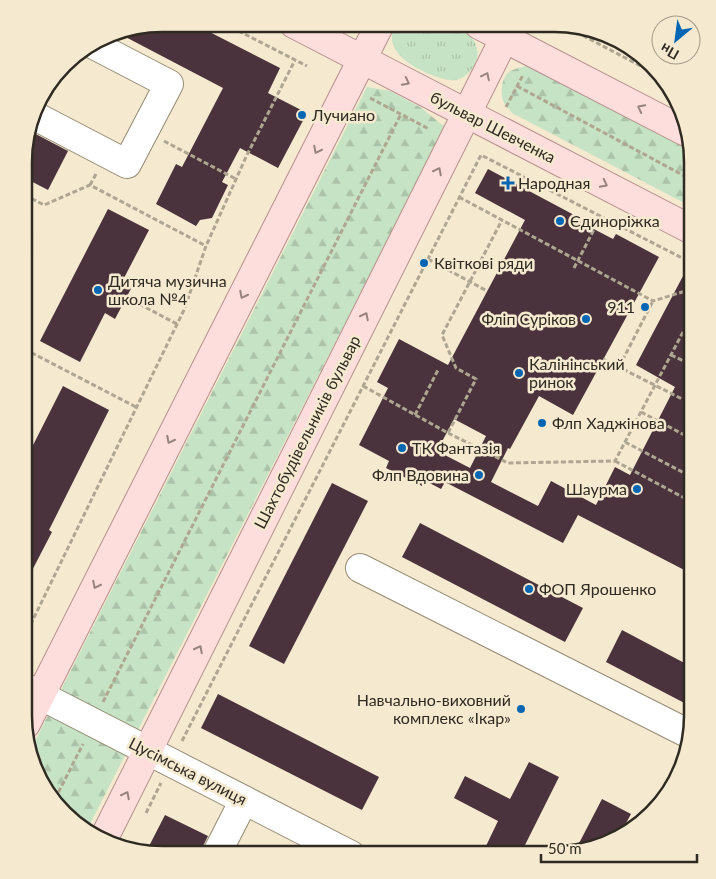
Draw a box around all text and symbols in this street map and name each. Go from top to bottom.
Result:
north arrow [651,15,701,65]
text: Пн [657,40,682,64]
one-way arrow [480,72,490,81]
one-way arrow [401,76,410,86]
street label: бульвар Шевченка [428,87,559,166]
one-way arrow [637,104,646,114]
place label: Лучиано [311,105,375,124]
marker: Лучиано [296,109,308,121]
one-way arrow [312,145,323,154]
one-way arrow [432,167,442,176]
place label: Народная [518,173,590,192]
marker: Народная [502,177,514,189]
one-way arrow [599,178,608,188]
place label: Єдиноріжка [570,211,660,230]
marker: Єдиноріжка [554,215,566,227]
place label: Квіткові ряди [434,253,533,272]
marker: Квіткові ряди [418,257,430,269]
place label: Дитяча музична школа №4 [108,271,227,308]
marker: Дитяча музична школа №4 [92,284,104,296]
one-way arrow [239,290,249,299]
place label: 911 [607,297,635,316]
marker: 911 [639,301,651,313]
place label: Фліп Суріков [482,309,576,328]
one-way arrow [359,312,369,321]
marker: Фліп Суріков [580,313,592,325]
street label: Шахтобудівельників бульвар [249,332,364,532]
place label: Калінінський ринок [529,354,625,391]
marker: Калінінський ринок [513,367,525,379]
place label: Флп Хаджінова [552,413,665,432]
marker: Флп Хаджінова [536,417,548,429]
one-way arrow [165,435,176,444]
place label: ТК Фантазія [412,438,500,457]
marker: ТК Фантазія [396,442,408,454]
place label: Флп Вдовина [372,465,469,484]
marker: Флп Вдовина [473,469,485,481]
place label: Шаурма [566,479,627,498]
marker: Шаурма [631,483,643,495]
place label: ФОП Ярошенко [539,579,656,598]
one-way arrow [92,580,102,589]
marker: ФОП Ярошенко [523,583,535,595]
one-way arrow [193,646,203,655]
place label: Навчально-виховний комплекс «Ікар» [357,690,511,727]
marker: Навчально-виховний комплекс «Ікар» [515,703,527,715]
street label: Цусімська вулиця [126,733,250,808]
one-way arrow [120,791,130,800]
scale bar [541,832,697,864]
text: 50 m [548,839,582,857]

